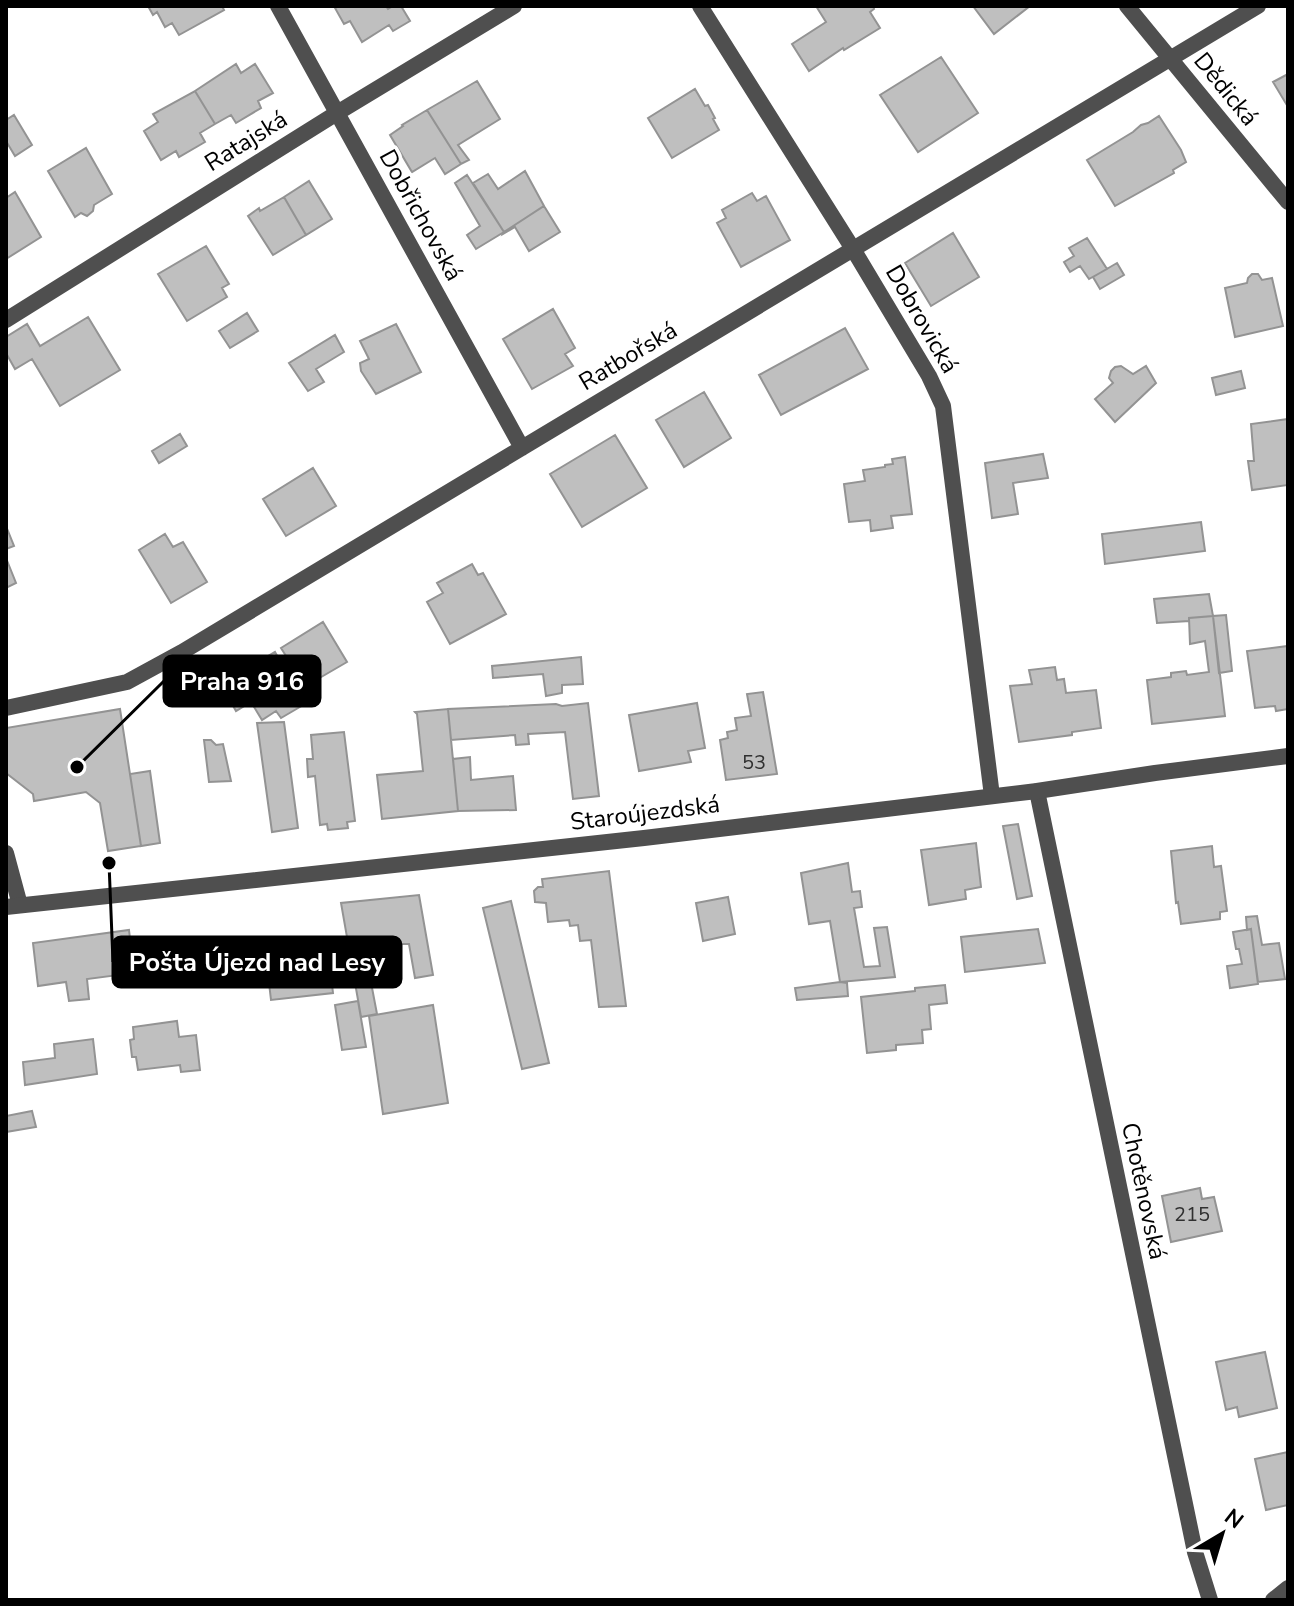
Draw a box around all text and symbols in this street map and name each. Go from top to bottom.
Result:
street label: Dědická [1187,46,1265,132]
street label: Ratajská [199,103,293,179]
street label: Dobřichovská [372,144,470,286]
street label: Dobrovická [878,259,966,379]
street label: Ratbořská [573,314,683,398]
callout: Praha 916 [164,656,320,706]
text: Praha 916 [180,664,304,699]
house number: 53 [742,749,766,776]
street label: Staroújezdská [568,788,722,838]
callout: Pošta Újezd nad Lesy [113,937,401,987]
text: Pošta Újezd nad Lesy [129,945,385,980]
street label: Chotěnovská [1114,1120,1174,1262]
house number: 215 [1174,1201,1210,1228]
north arrow [1182,1494,1262,1574]
text: N [1218,1502,1249,1536]

